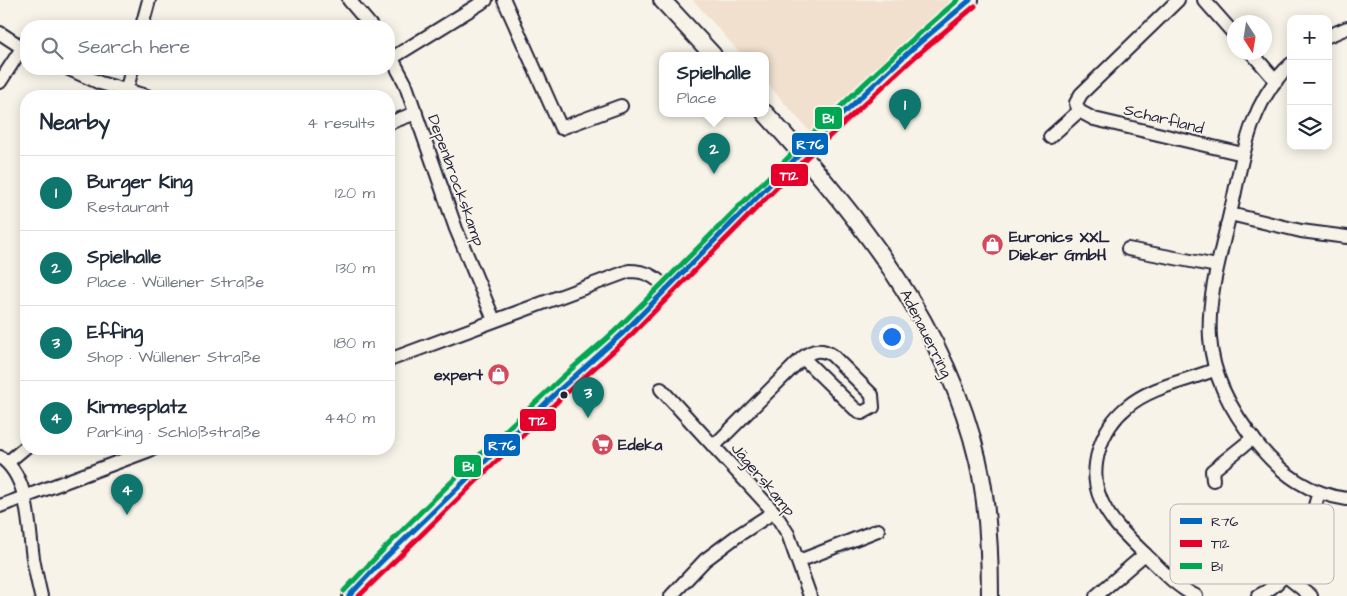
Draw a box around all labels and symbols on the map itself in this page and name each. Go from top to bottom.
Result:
north arrow [1227,15,1272,60]
pin: 1 [889,89,921,130]
street label: Scharfland [1121,98,1206,140]
line badge: B1 [814,106,843,130]
text: B1 [822,109,834,129]
street label: Depenbrockskamp [422,111,490,249]
line badge: R76 [791,132,829,156]
pin: 2 [698,133,730,174]
text: R76 [796,135,824,155]
line badge: T12 [770,163,809,187]
text: T12 [779,166,799,186]
place label: Euronics XXL Dieker GmbH [1009,226,1111,266]
shop icon: Euronics XXL Dieker GmbH [981,233,1005,257]
street label: Adenauerring [894,286,958,382]
your location [879,324,905,350]
shop icon: expert [487,362,511,386]
place label: expert [434,364,484,386]
pin: 3 [572,377,604,418]
unlabelled marker [559,390,569,400]
line badge: T12 [519,408,557,432]
text: T12 [528,411,548,431]
supermarket icon: Edeka [590,432,614,456]
line badge: R76 [483,433,521,457]
place label: Edeka [618,434,663,456]
text: R76 [488,436,516,456]
street label: Jägerskamp [725,438,801,522]
line badge: B1 [453,454,482,478]
text: B1 [462,457,474,477]
pin: 4 [111,474,143,515]
legend [1170,504,1334,584]
text: R76 [1211,512,1239,532]
text: T12 [1211,534,1230,554]
text: B1 [1211,557,1223,577]

